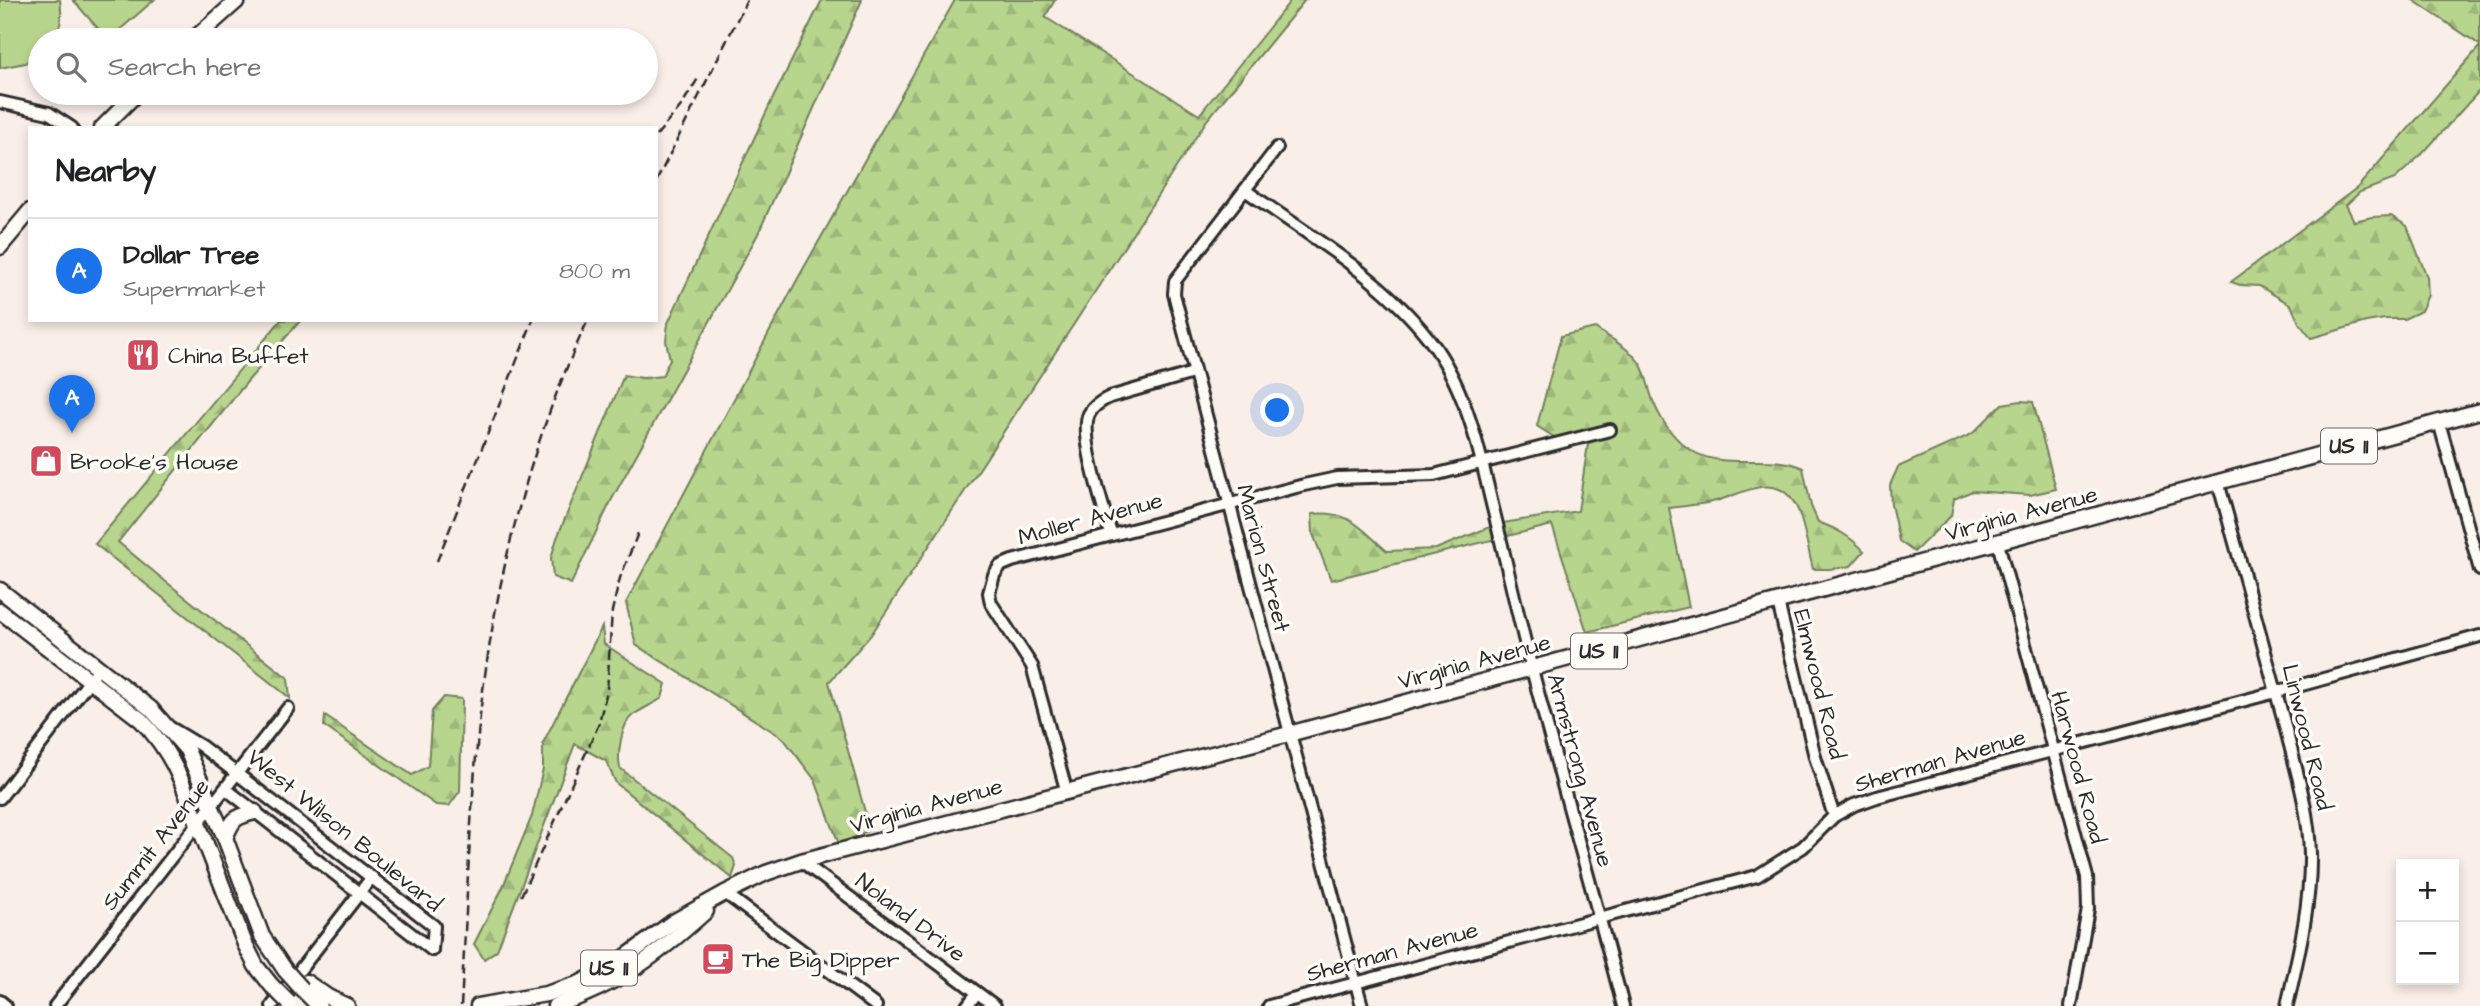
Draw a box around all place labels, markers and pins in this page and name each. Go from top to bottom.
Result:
restaurant icon: China Buffet [124,336,162,374]
place label: China Buffet [168,340,309,372]
pin: A [49,375,95,433]
shop icon: Brooke's House [27,442,65,480]
place label: Brooke's House [70,446,239,478]
cafe icon: The Big Dipper [699,940,737,978]
place label: The Big Dipper [742,944,900,977]

